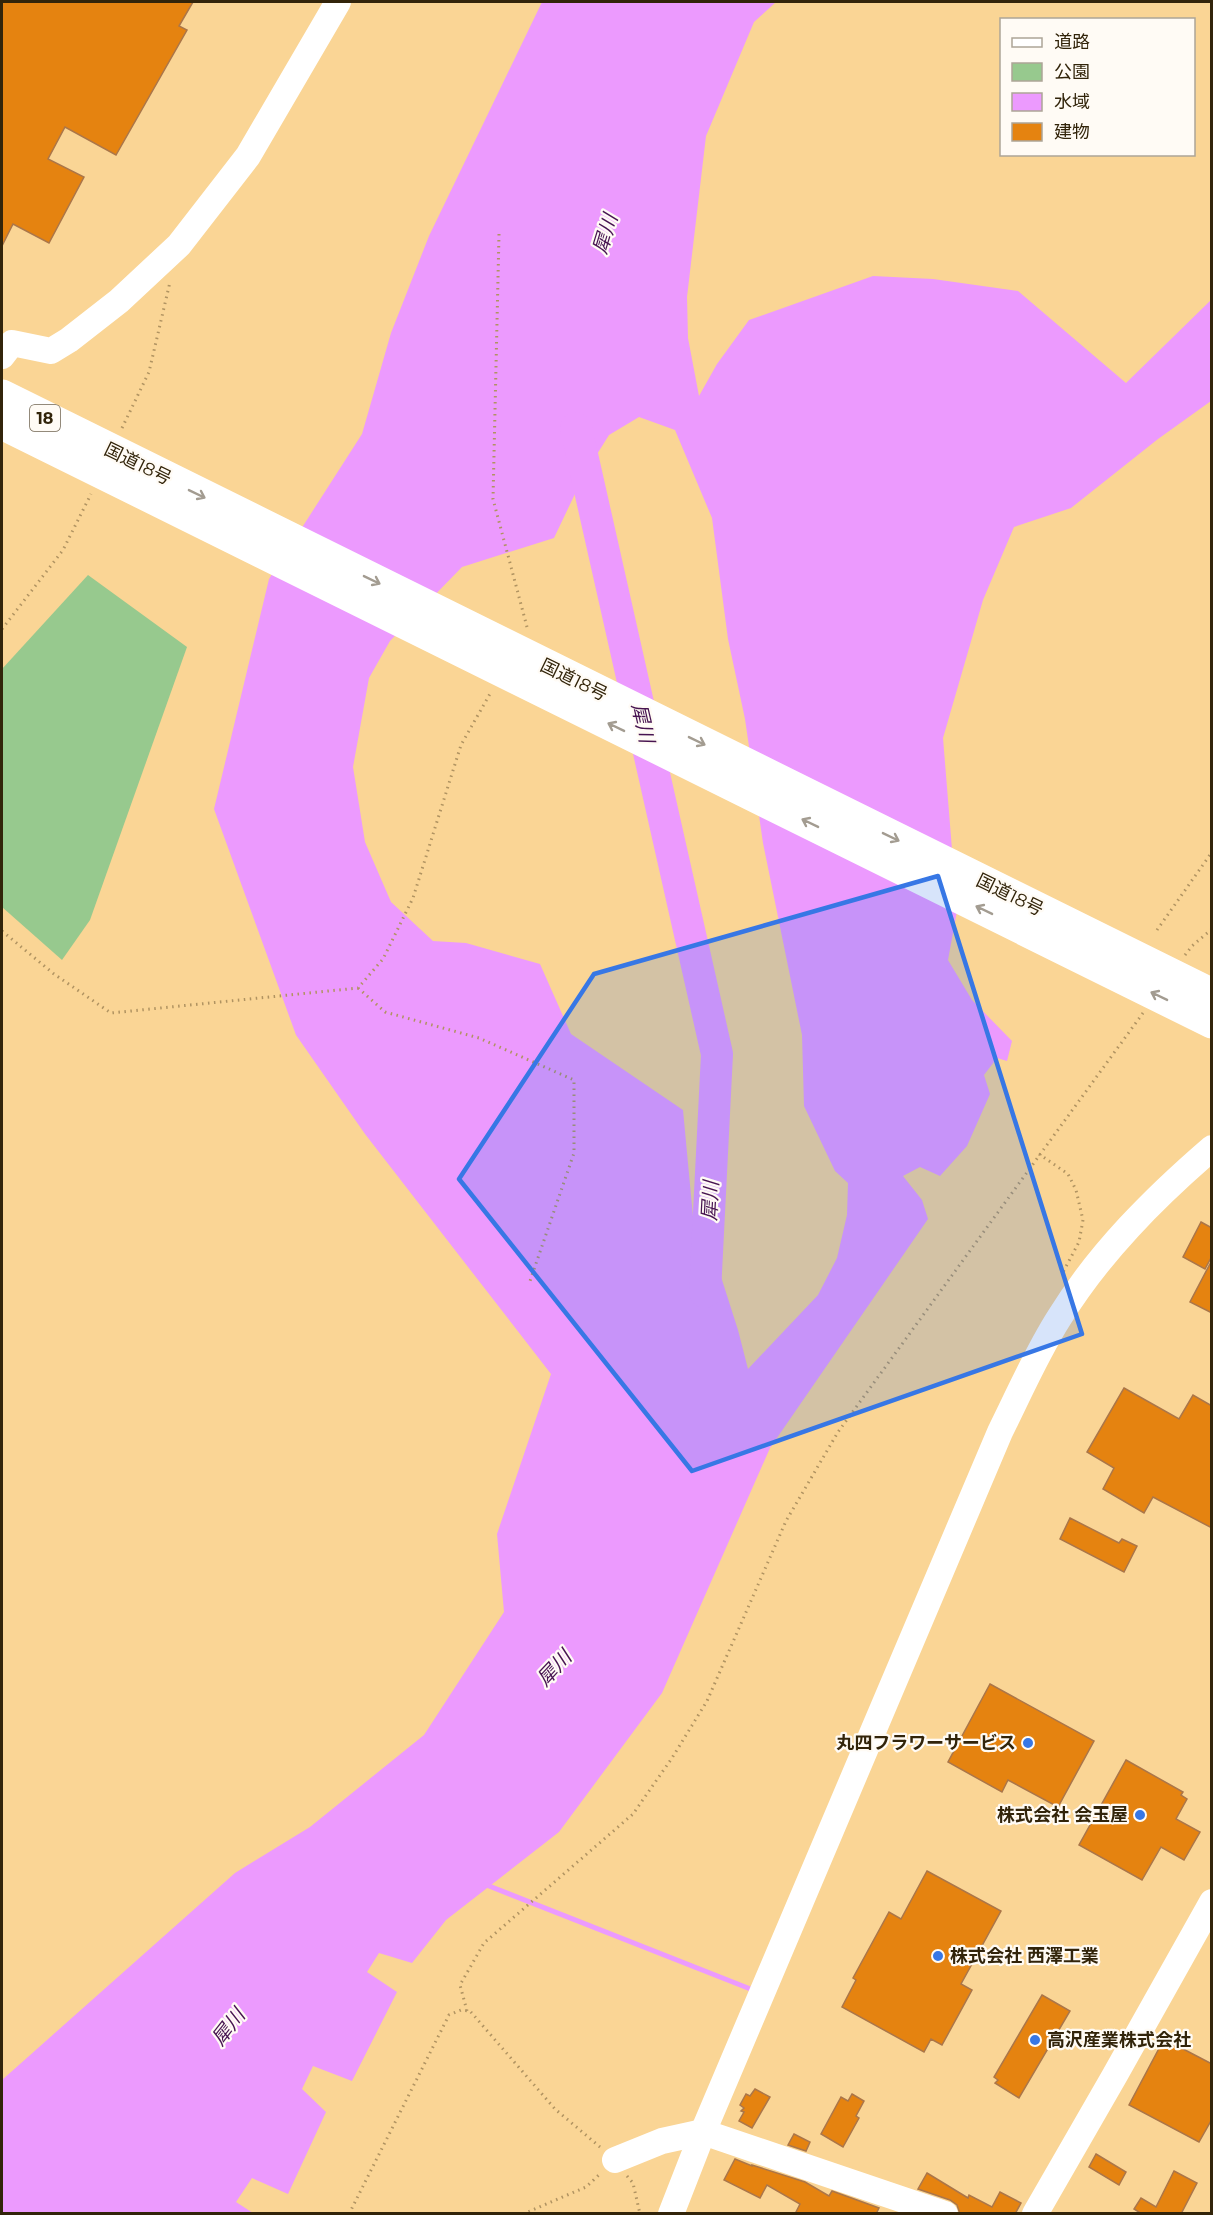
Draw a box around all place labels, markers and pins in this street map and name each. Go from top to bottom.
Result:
place label: 丸四フラワーサービス [836,1732,1016,1754]
marker: 丸四フラワーサービス [1021,1736,1035,1750]
place label: 株式会社 会玉屋 [997,1804,1128,1826]
marker: 株式会社 会玉屋 [1133,1808,1147,1822]
place label: 株式会社 西澤工業 [950,1945,1099,1967]
marker: 株式会社 西澤工業 [931,1949,945,1963]
place label: 高沢産業株式会社 [1047,2029,1191,2051]
marker: 高沢産業株式会社 [1028,2033,1042,2047]

